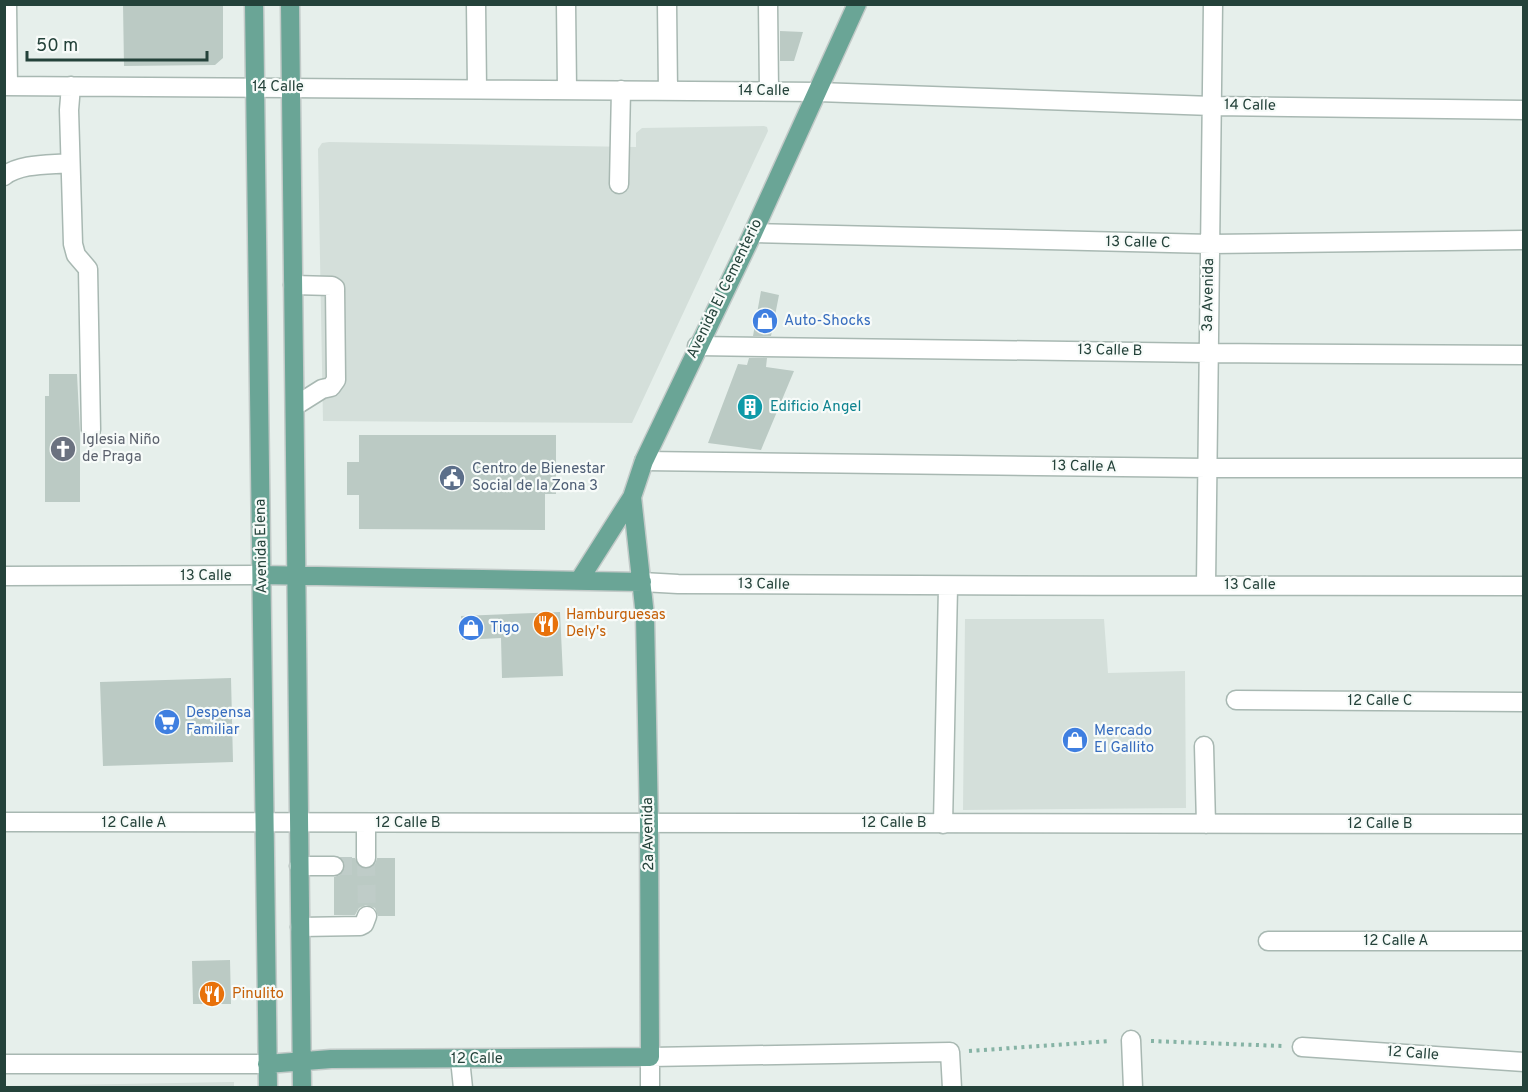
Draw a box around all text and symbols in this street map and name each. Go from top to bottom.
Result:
scale bar [27,24,207,62]
text: 50 m [36,35,78,58]
street label: 14 Calle [252,78,304,97]
street label: 14 Calle [738,82,790,101]
street label: 14 Calle [1224,96,1276,116]
street label: Avenida El Cementerio [683,216,767,362]
street label: 13 Calle C [1105,233,1171,253]
street label: 3a Avenida [1199,258,1219,332]
shop icon: Auto-Shocks [750,306,780,336]
place label: Auto-Shocks [784,312,871,331]
street label: 13 Calle B [1077,341,1143,361]
building icon: Edificio Angel [735,392,765,422]
place label: Edificio Angel [770,398,861,417]
place label: Iglesia Niño de Praga [82,431,160,467]
church icon: Iglesia Niño de Praga [48,434,78,464]
street label: 13 Calle A [1051,457,1117,477]
place label: Centro de Bienestar Social de la Zona 3 [472,460,606,496]
public building icon: Centro de Bienestar Social de la Zona 3 [437,463,467,493]
street label: Avenida Elena [252,498,272,594]
street label: 13 Calle [180,567,232,586]
street label: 13 Calle [738,575,790,595]
street label: 13 Calle [1224,576,1276,595]
place label: Hamburguesas Dely's [566,606,666,642]
restaurant icon: Hamburguesas Dely's [531,609,561,639]
shop icon: Tigo [456,613,486,643]
place label: Tigo [490,619,519,638]
street label: 12 Calle C [1347,692,1413,711]
place label: Despensa Familiar [186,704,251,740]
supermarket icon: Despensa Familiar [152,707,182,737]
place label: Mercado El Gallito [1094,722,1154,758]
shop icon: Mercado El Gallito [1060,725,1090,755]
street label: 2a Avenida [639,797,659,871]
street label: 12 Calle A [102,814,166,833]
street label: 12 Calle B [375,814,441,833]
street label: 12 Calle B [861,814,927,833]
street label: 12 Calle B [1347,815,1413,834]
street label: 12 Calle A [1364,932,1428,951]
restaurant icon: Pinulito [197,979,227,1009]
place label: Pinulito [232,985,284,1004]
street label: 12 Calle [1386,1043,1440,1065]
street label: 12 Calle [451,1050,503,1069]

